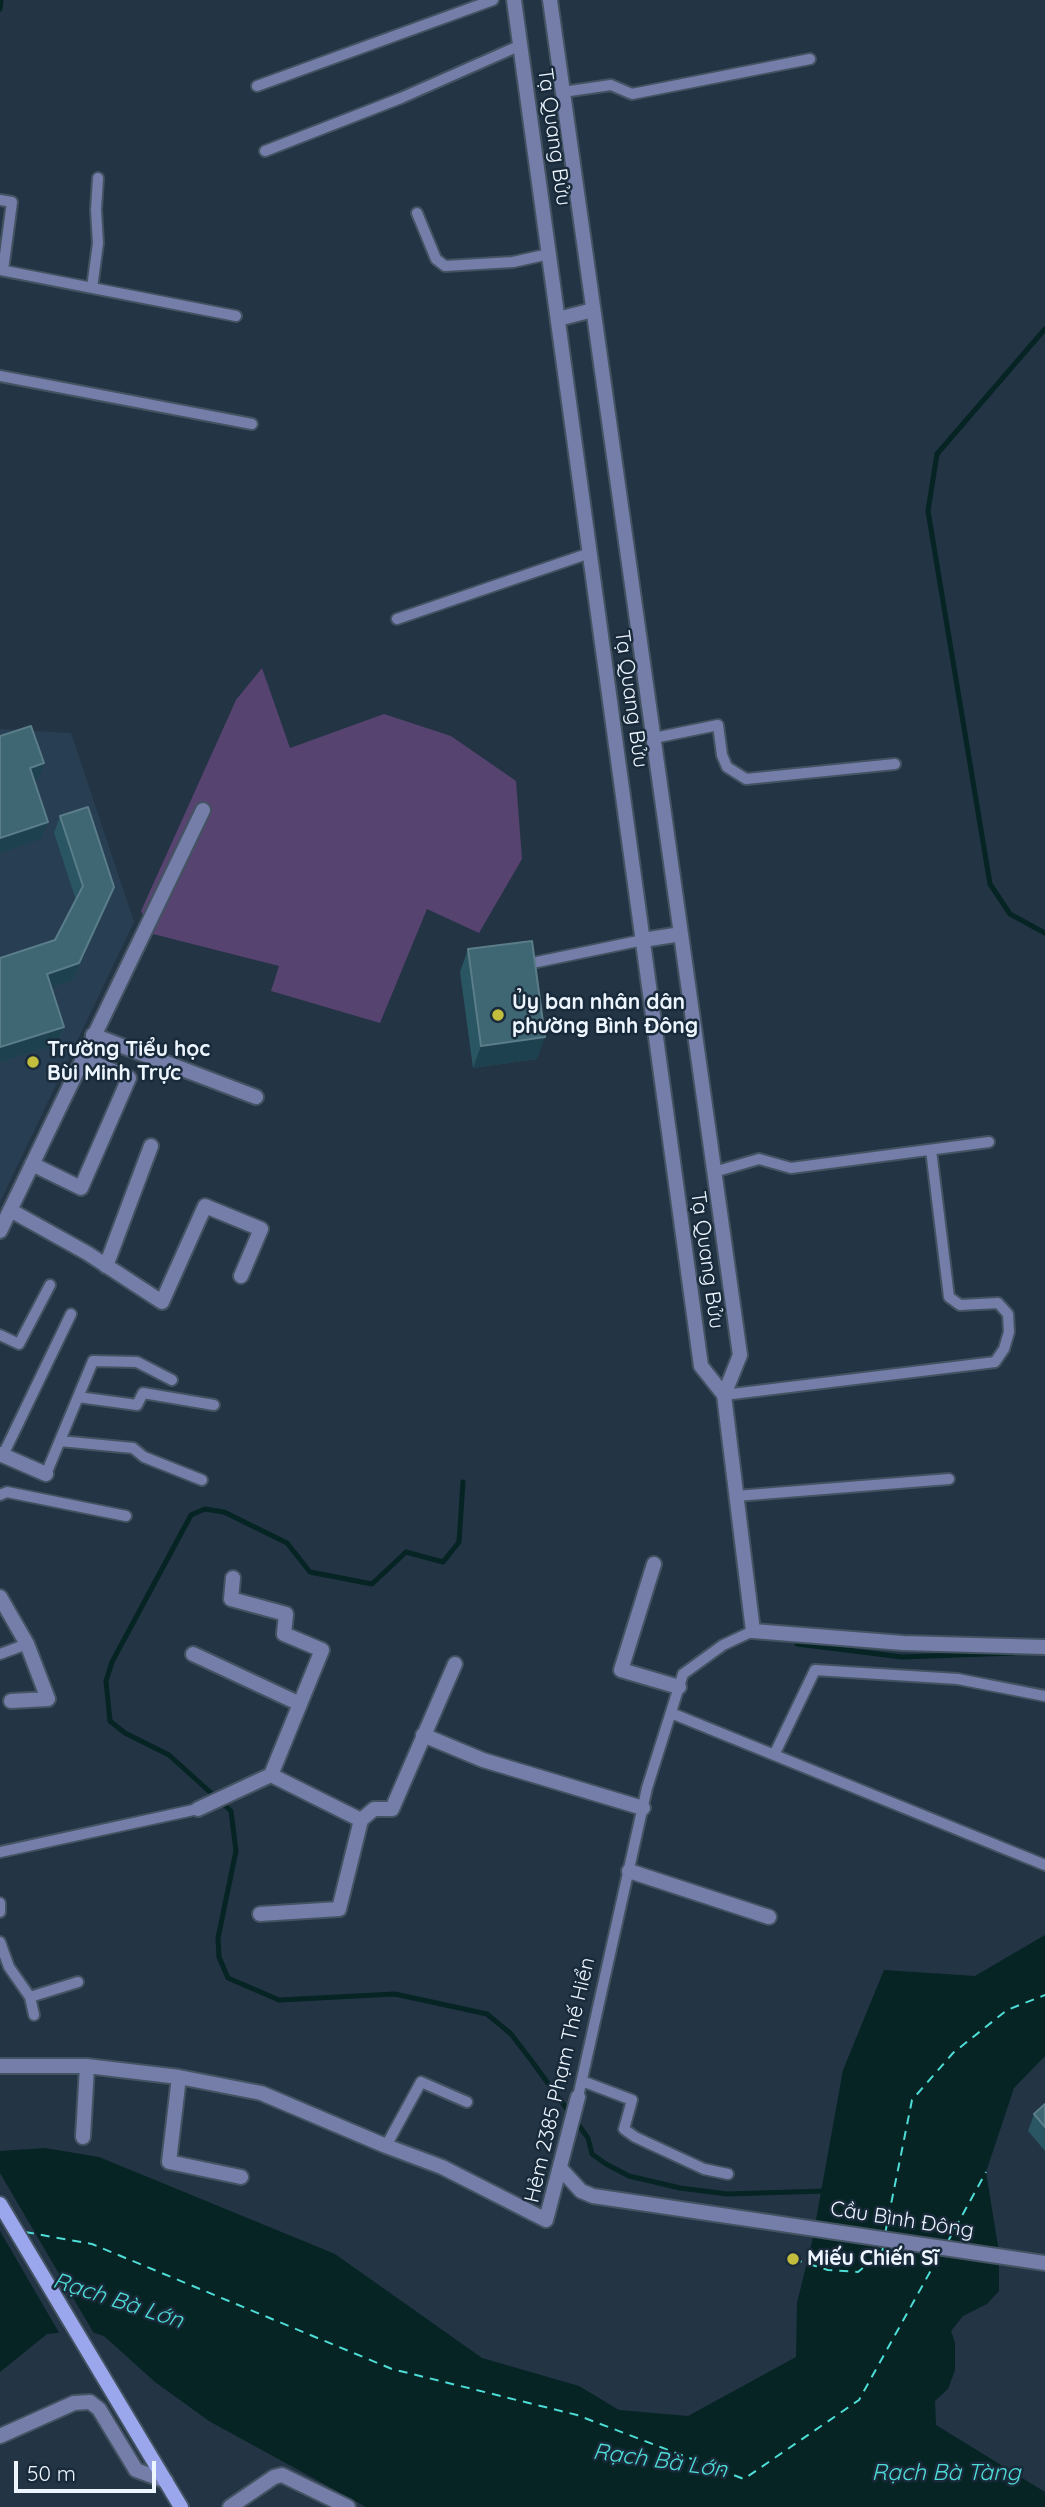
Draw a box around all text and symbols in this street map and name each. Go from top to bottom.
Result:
street label: Tạ Quang Bửu [532,67,576,207]
street label: Tạ Quang Bửu [609,629,653,769]
place label: Ủy ban nhân dân phường Bình Đông [512,990,698,1040]
marker: Ủy ban nhân dân phường Bình Đông [490,1007,506,1023]
place label: Trường Tiểu học Bùi Minh Trực [47,1037,210,1087]
marker: Trường Tiểu học Bùi Minh Trực [25,1054,41,1070]
street label: Tạ Quang Bửu [685,1190,729,1330]
street label: Hẻm 2385 Phạm Thế Hiển [520,1955,600,2205]
street label: Cầu Bình Đông [828,2196,976,2244]
place label: Miếu Chiến Sĩ [807,2246,938,2272]
marker: Miếu Chiến Sĩ [785,2251,801,2267]
water label: Rạch Bà Lớn [49,2267,187,2335]
water label: Rạch Bà Lớn [591,2438,729,2484]
scale bar [18,2448,159,2492]
water label: Rạch Bà Tàng [871,2459,1021,2487]
text: 50 m [27,2460,76,2486]

